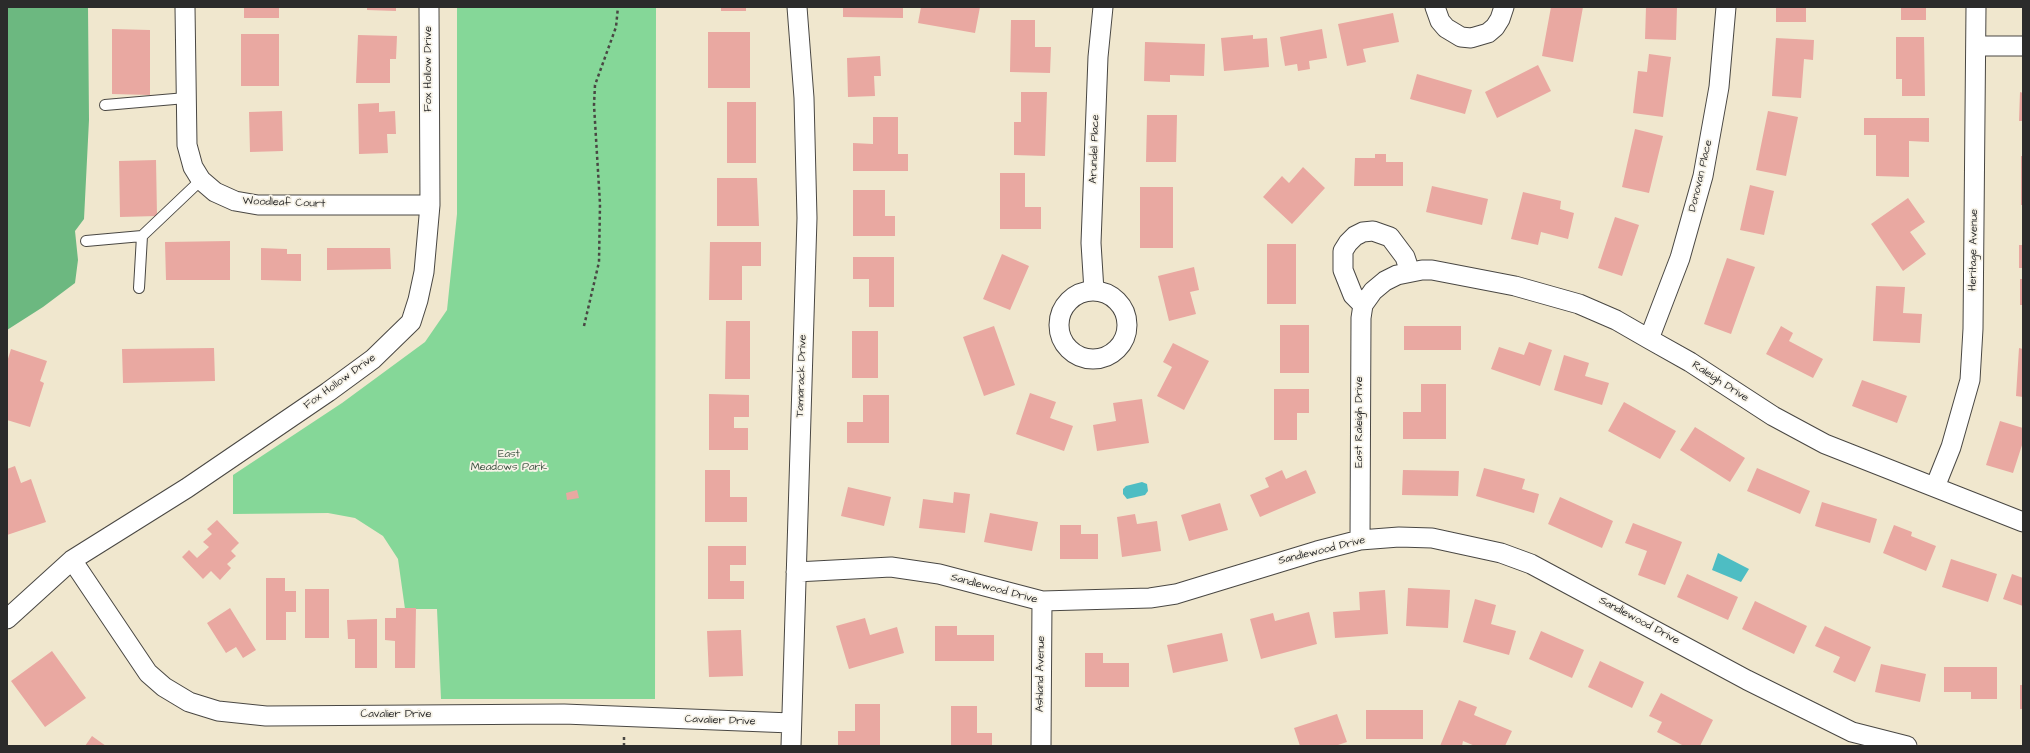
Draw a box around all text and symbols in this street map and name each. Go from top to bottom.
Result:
street label: Fox Hollow Drive [422,26,436,112]
street label: Arundel Place [1087,114,1103,184]
street label: Donovan Place [1686,139,1716,213]
street label: Woodleaf Court [242,195,326,211]
street label: Heritage Avenue [1967,209,1981,291]
street label: Tamarack Drive [794,334,810,418]
street label: Fox Hollow Drive [301,351,379,413]
street label: Raleigh Drive [1689,359,1751,405]
street label: East Raleigh Drive [1353,376,1367,468]
park label: East Meadows Park [471,448,547,474]
street label: Sandlewood Drive [1277,534,1367,568]
street label: Sandlewood Drive [949,571,1039,607]
street label: Sandlewood Drive [1596,594,1682,648]
street label: Ashland Avenue [1034,636,1048,712]
street label: Cavalier Drive [360,708,432,722]
street label: Cavalier Drive [684,713,756,729]

